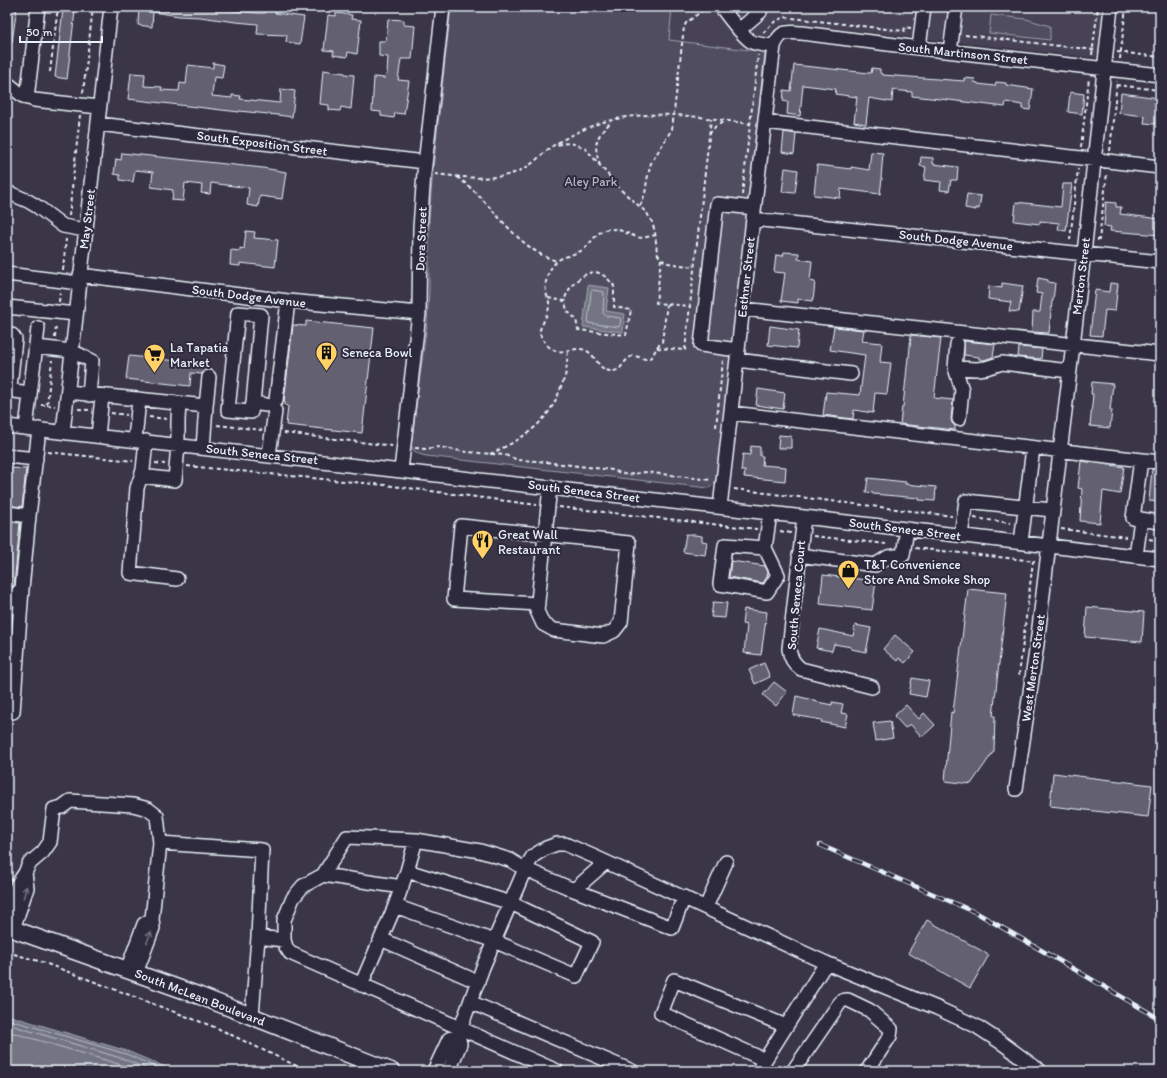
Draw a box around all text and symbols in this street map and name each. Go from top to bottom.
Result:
scale bar [20,18,102,44]
text: 50 m [26,25,52,39]
street label: South Martinson Street [897,39,1029,67]
street label: South Exposition Street [196,128,328,158]
park label: Aley Park [565,174,618,189]
street label: May Street [76,188,98,250]
street label: Dora Street [412,206,430,271]
street label: South Dodge Avenue [898,227,1014,253]
street label: Esthner Street [734,236,758,318]
street label: Merton Street [1069,236,1093,316]
street label: South Dodge Avenue [191,282,307,310]
building icon: Seneca Bowl [313,339,339,372]
place label: La Tapatia Market [170,340,229,370]
supermarket icon: La Tapatia Market [142,341,168,374]
place label: Seneca Bowl [342,345,413,360]
street label: South Seneca Street [205,441,319,467]
street label: South Seneca Street [527,477,641,505]
street label: South Seneca Street [848,515,962,543]
place label: Great Wall Restaurant [498,527,561,557]
restaurant icon: Great Wall Restaurant [470,528,496,561]
street label: South Seneca Court [784,539,808,650]
place label: T&T Convenience Store And Smoke Shop [864,557,990,587]
shop icon: T&T Convenience Store And Smoke Shop [835,558,861,591]
street label: West Merton Street [1018,613,1048,723]
one-way arrow [21,886,29,899]
one-way arrow [146,931,154,943]
street label: South McLean Boulevard [133,965,267,1029]

